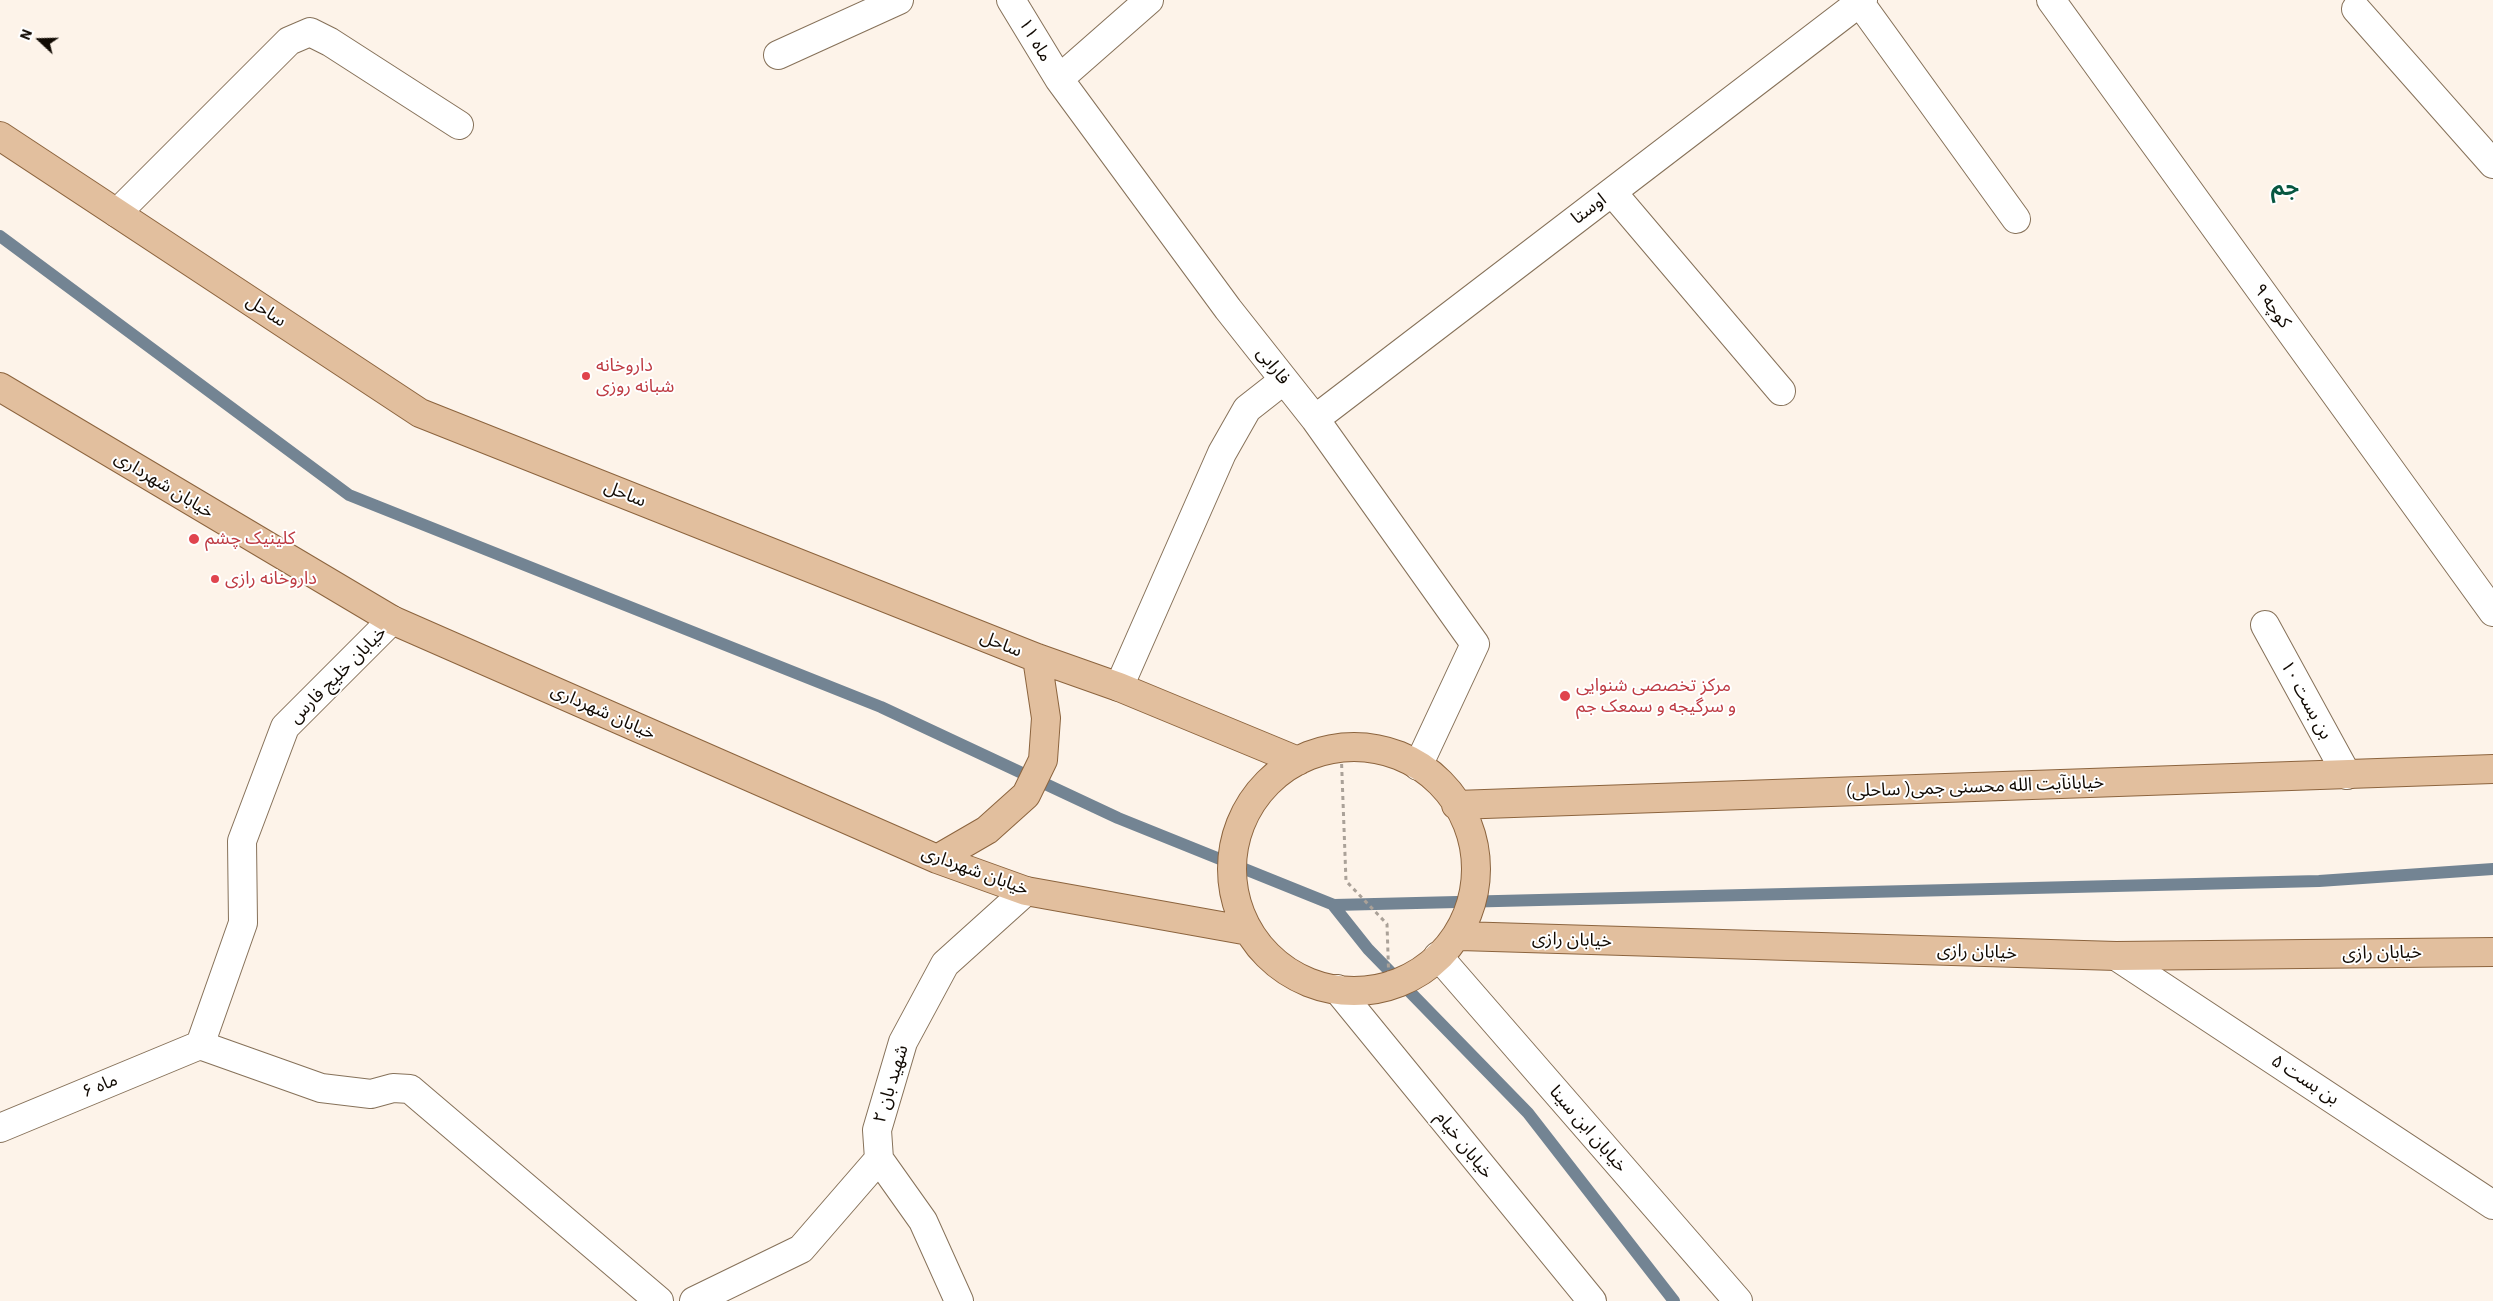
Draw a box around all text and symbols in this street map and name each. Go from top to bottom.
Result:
street label: ماه ۱۱ [1014,14,1056,66]
north arrow [15,15,65,65]
text: N [16,27,36,43]
district label: جم [2271,176,2299,202]
street label: اوستا [1567,189,1611,229]
street label: کوچه ۹ [2249,280,2295,332]
street label: ساحل [242,290,290,332]
street label: فارابی [1252,343,1294,389]
place label: داروخانه شبانه روزی [596,355,674,398]
marker: داروخانه شبانه روزی [580,370,592,382]
street label: خیابان شهرداری [110,447,218,523]
street label: ساحل [601,476,649,512]
place label: کلینیک چشم [205,528,295,550]
marker: کلینیک چشم [187,532,201,546]
place label: داروخانه رازی [225,568,317,590]
marker: داروخانه رازی [209,573,221,585]
street label: خیابان خلیج فارس [285,622,391,728]
street label: ساحل [977,626,1025,662]
street label: بن بست ۱۰ [2275,657,2337,743]
place label: مرکز تخصصی شنوایی و سرگیجه و سمعک جم [1576,675,1736,718]
street label: خیابان شهرداری [547,679,659,745]
marker: مرکز تخصصی شنوایی و سرگیجه و سمعک جم [1558,689,1572,703]
street label: خیابانآیت الله محسنی جمی( ساحلی) [1846,772,2104,802]
street label: خیابان شهرداری [919,842,1031,900]
street label: خیابان رازی [1532,928,1612,952]
street label: خیابان رازی [1937,940,2017,964]
street label: خیابان رازی [2342,942,2422,964]
street label: شهید بان ۲ [869,1042,913,1126]
street label: بن بست ۵ [2267,1050,2343,1110]
street label: ماه ۶ [79,1069,121,1103]
street label: خیابان ابن سینا [1544,1081,1632,1177]
street label: خیابان خیام [1430,1107,1498,1183]

